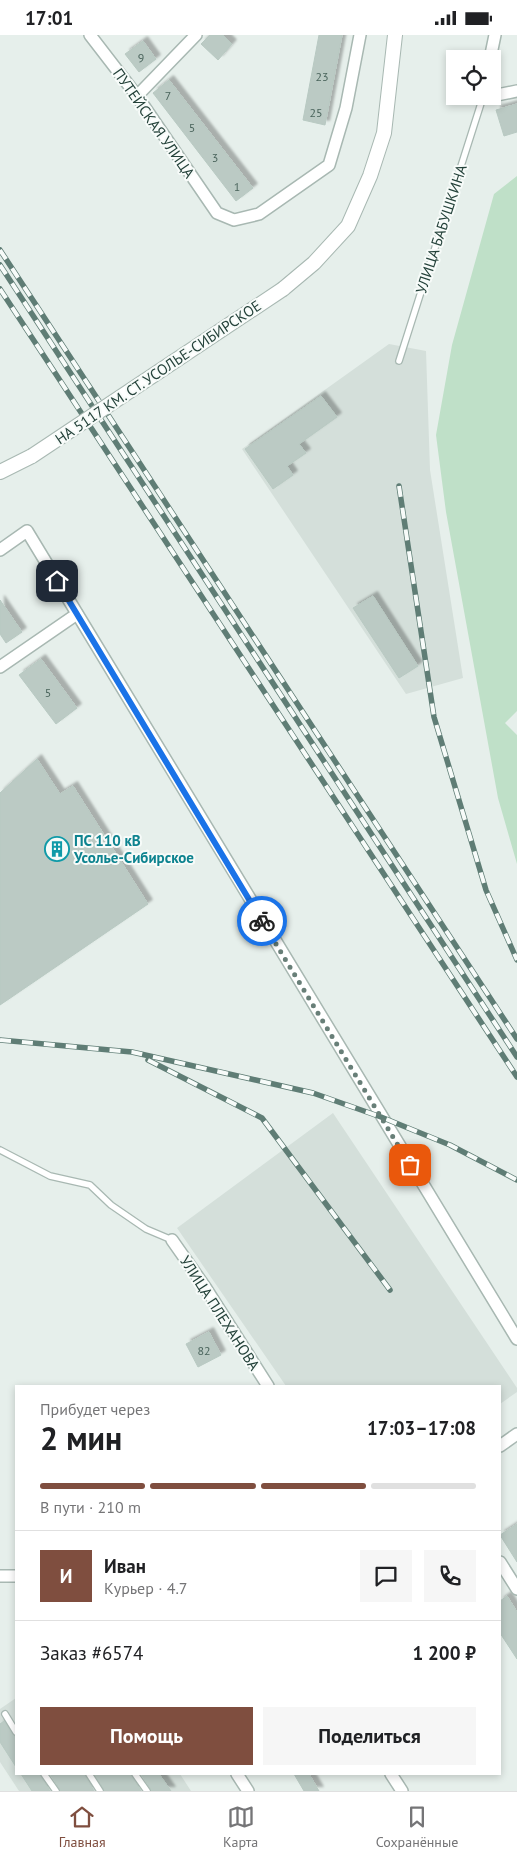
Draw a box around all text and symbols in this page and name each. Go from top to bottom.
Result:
text: 17:01 [25,6,73,30]
house number: 9 [138,50,144,65]
map controls [446,50,501,105]
button: locate [446,50,501,105]
street label: ПУТЕЙСКАЯ УЛИЦА [109,64,199,182]
house number: 23 [315,69,329,84]
house number: 7 [165,88,171,103]
house number: 25 [309,105,323,120]
house number: 5 [189,120,195,135]
house number: 3 [212,150,218,165]
street label: УЛИЦА БАБУШКИНА [411,162,471,296]
house number: 1 [234,179,240,194]
street label: НА 5117 КМ. СТ. УСОЛЬЕ-СИБИРСКОЕ [51,296,265,448]
pin [36,560,78,602]
icon: home [43,567,71,595]
house number: 5 [45,685,51,700]
place label: ПС 110 кВ Усолье-Сибирское [73,831,194,867]
building icon: ПС 110 кВ Усолье-Сибирское [44,836,70,862]
courier [237,896,287,946]
icon: bike [248,907,276,935]
pin [389,1144,431,1186]
icon: bag [396,1151,424,1179]
street label: УЛИЦА ПЛЕХАНОВА [176,1252,264,1374]
house number: 82 [197,1343,211,1358]
text: Прибудет через [40,1399,150,1419]
text: 17:03–17:08 [367,1416,476,1440]
text: 2 мин [40,1417,122,1459]
text: В пути · 210 m [40,1497,141,1517]
button: chat [360,1550,412,1602]
button: phone [424,1550,476,1602]
text: Иван [104,1554,146,1578]
text: И [60,1564,72,1588]
text: Курьер · 4.7 [104,1578,188,1598]
text: Заказ #6574 [40,1641,143,1665]
text: 1 200 ₽ [413,1641,476,1665]
button: Помощь [40,1707,253,1765]
button: Поделиться [263,1707,476,1765]
tab: Главная [59,1803,106,1851]
tab: Карта [223,1803,258,1851]
tab: Сохранённые [376,1803,458,1851]

